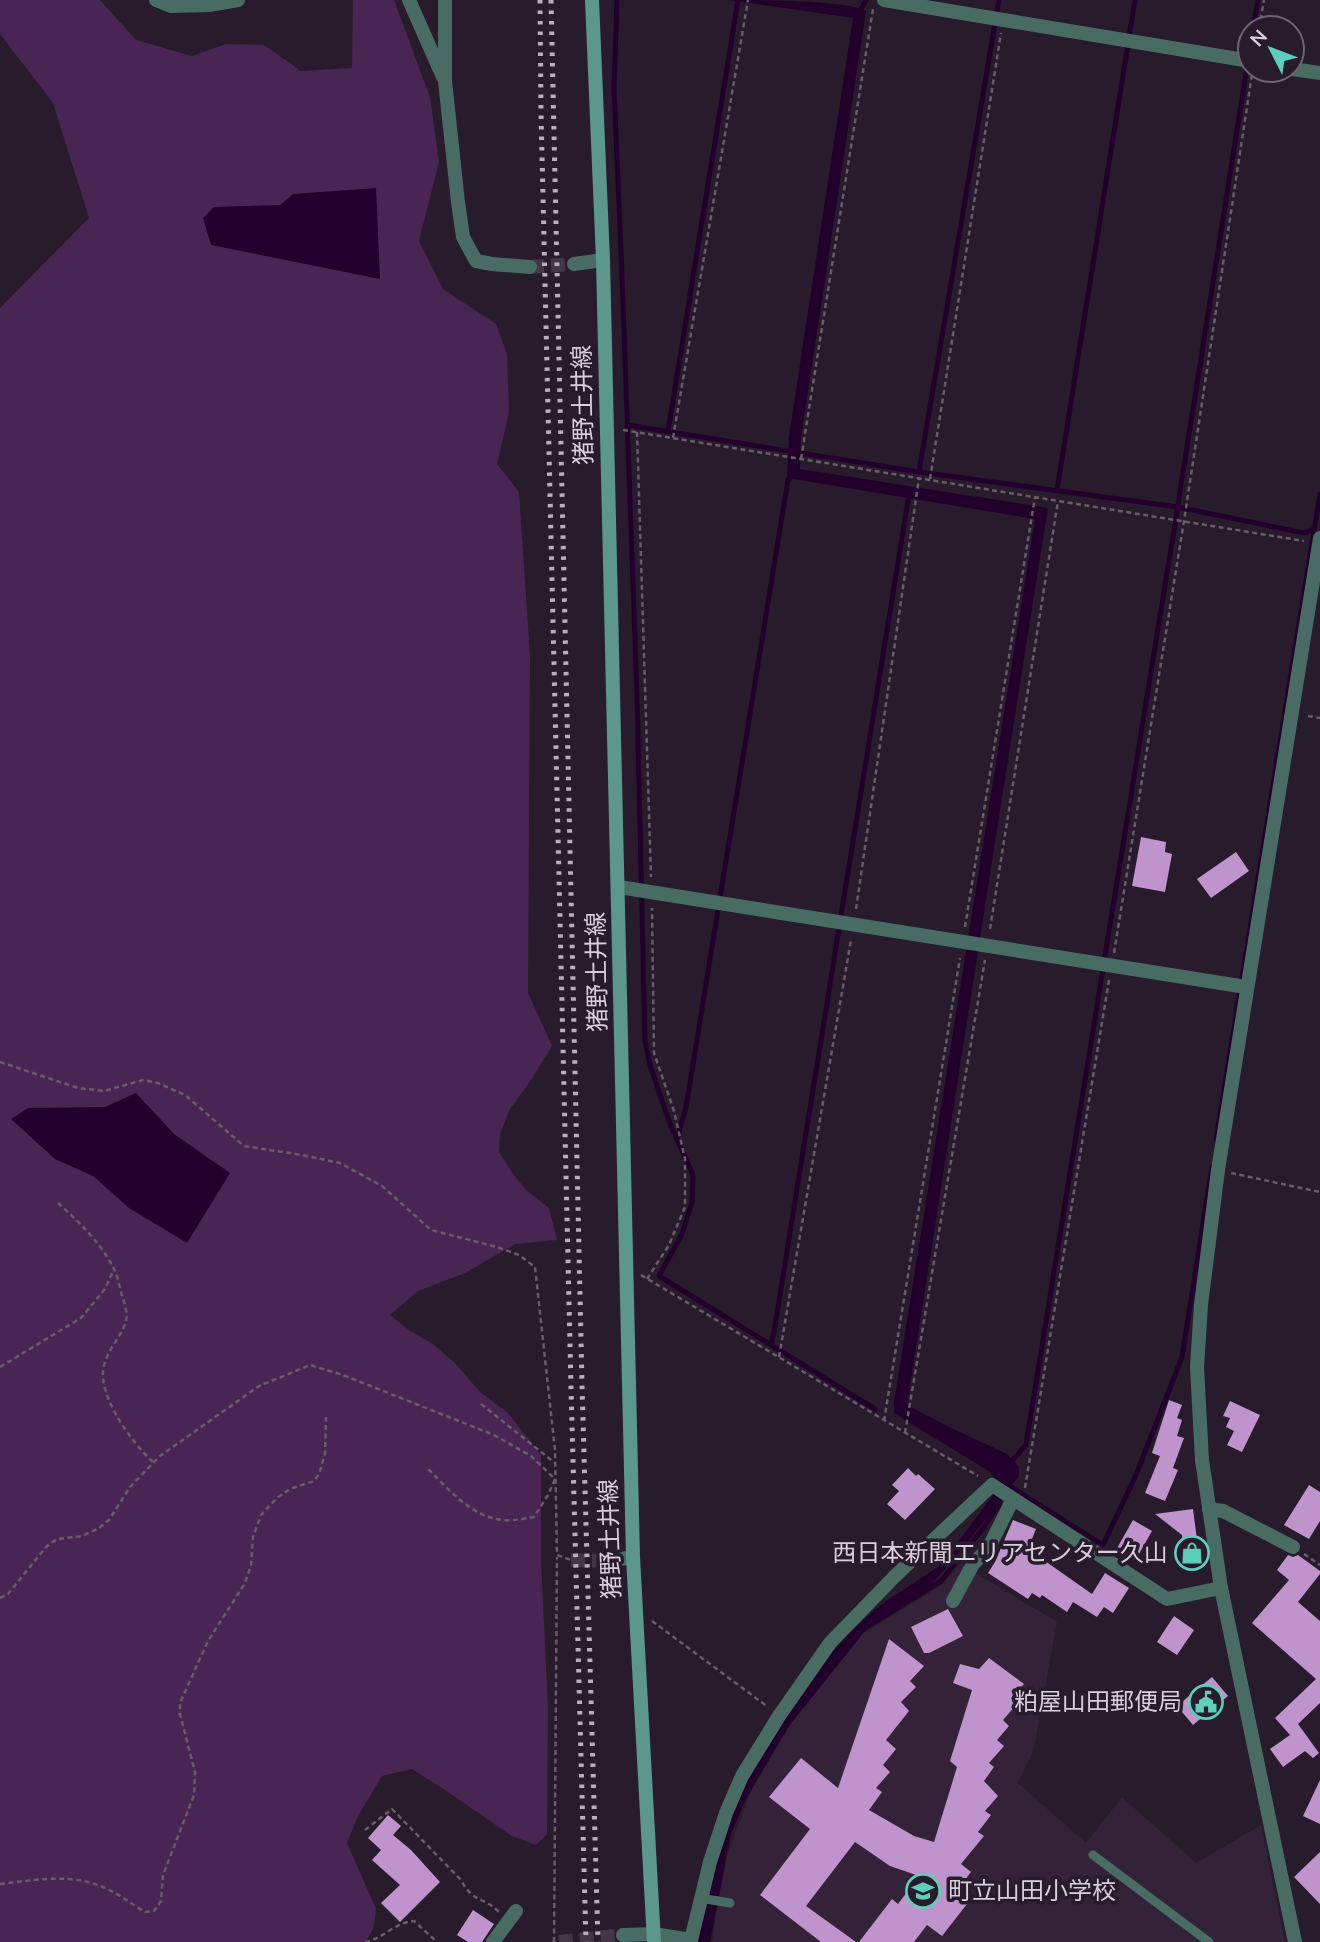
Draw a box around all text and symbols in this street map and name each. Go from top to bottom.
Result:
north arrow [1236,14,1306,84]
text: N [1245,24,1272,51]
street label: 猪野土井線 [566,345,598,465]
street label: 猪野土井線 [580,912,612,1032]
street label: 猪野土井線 [592,1479,626,1600]
shop icon: 西日本新聞エリアセンター久山 [1173,1534,1211,1572]
place label: 西日本新聞エリアセンター久山 [832,1537,1168,1567]
public building icon: 粕屋山田郵便局 [1187,1683,1225,1721]
place label: 粕屋山田郵便局 [1014,1686,1182,1716]
school or university icon: 町立山田小学校 [904,1872,942,1910]
place label: 町立山田小学校 [948,1875,1116,1905]

